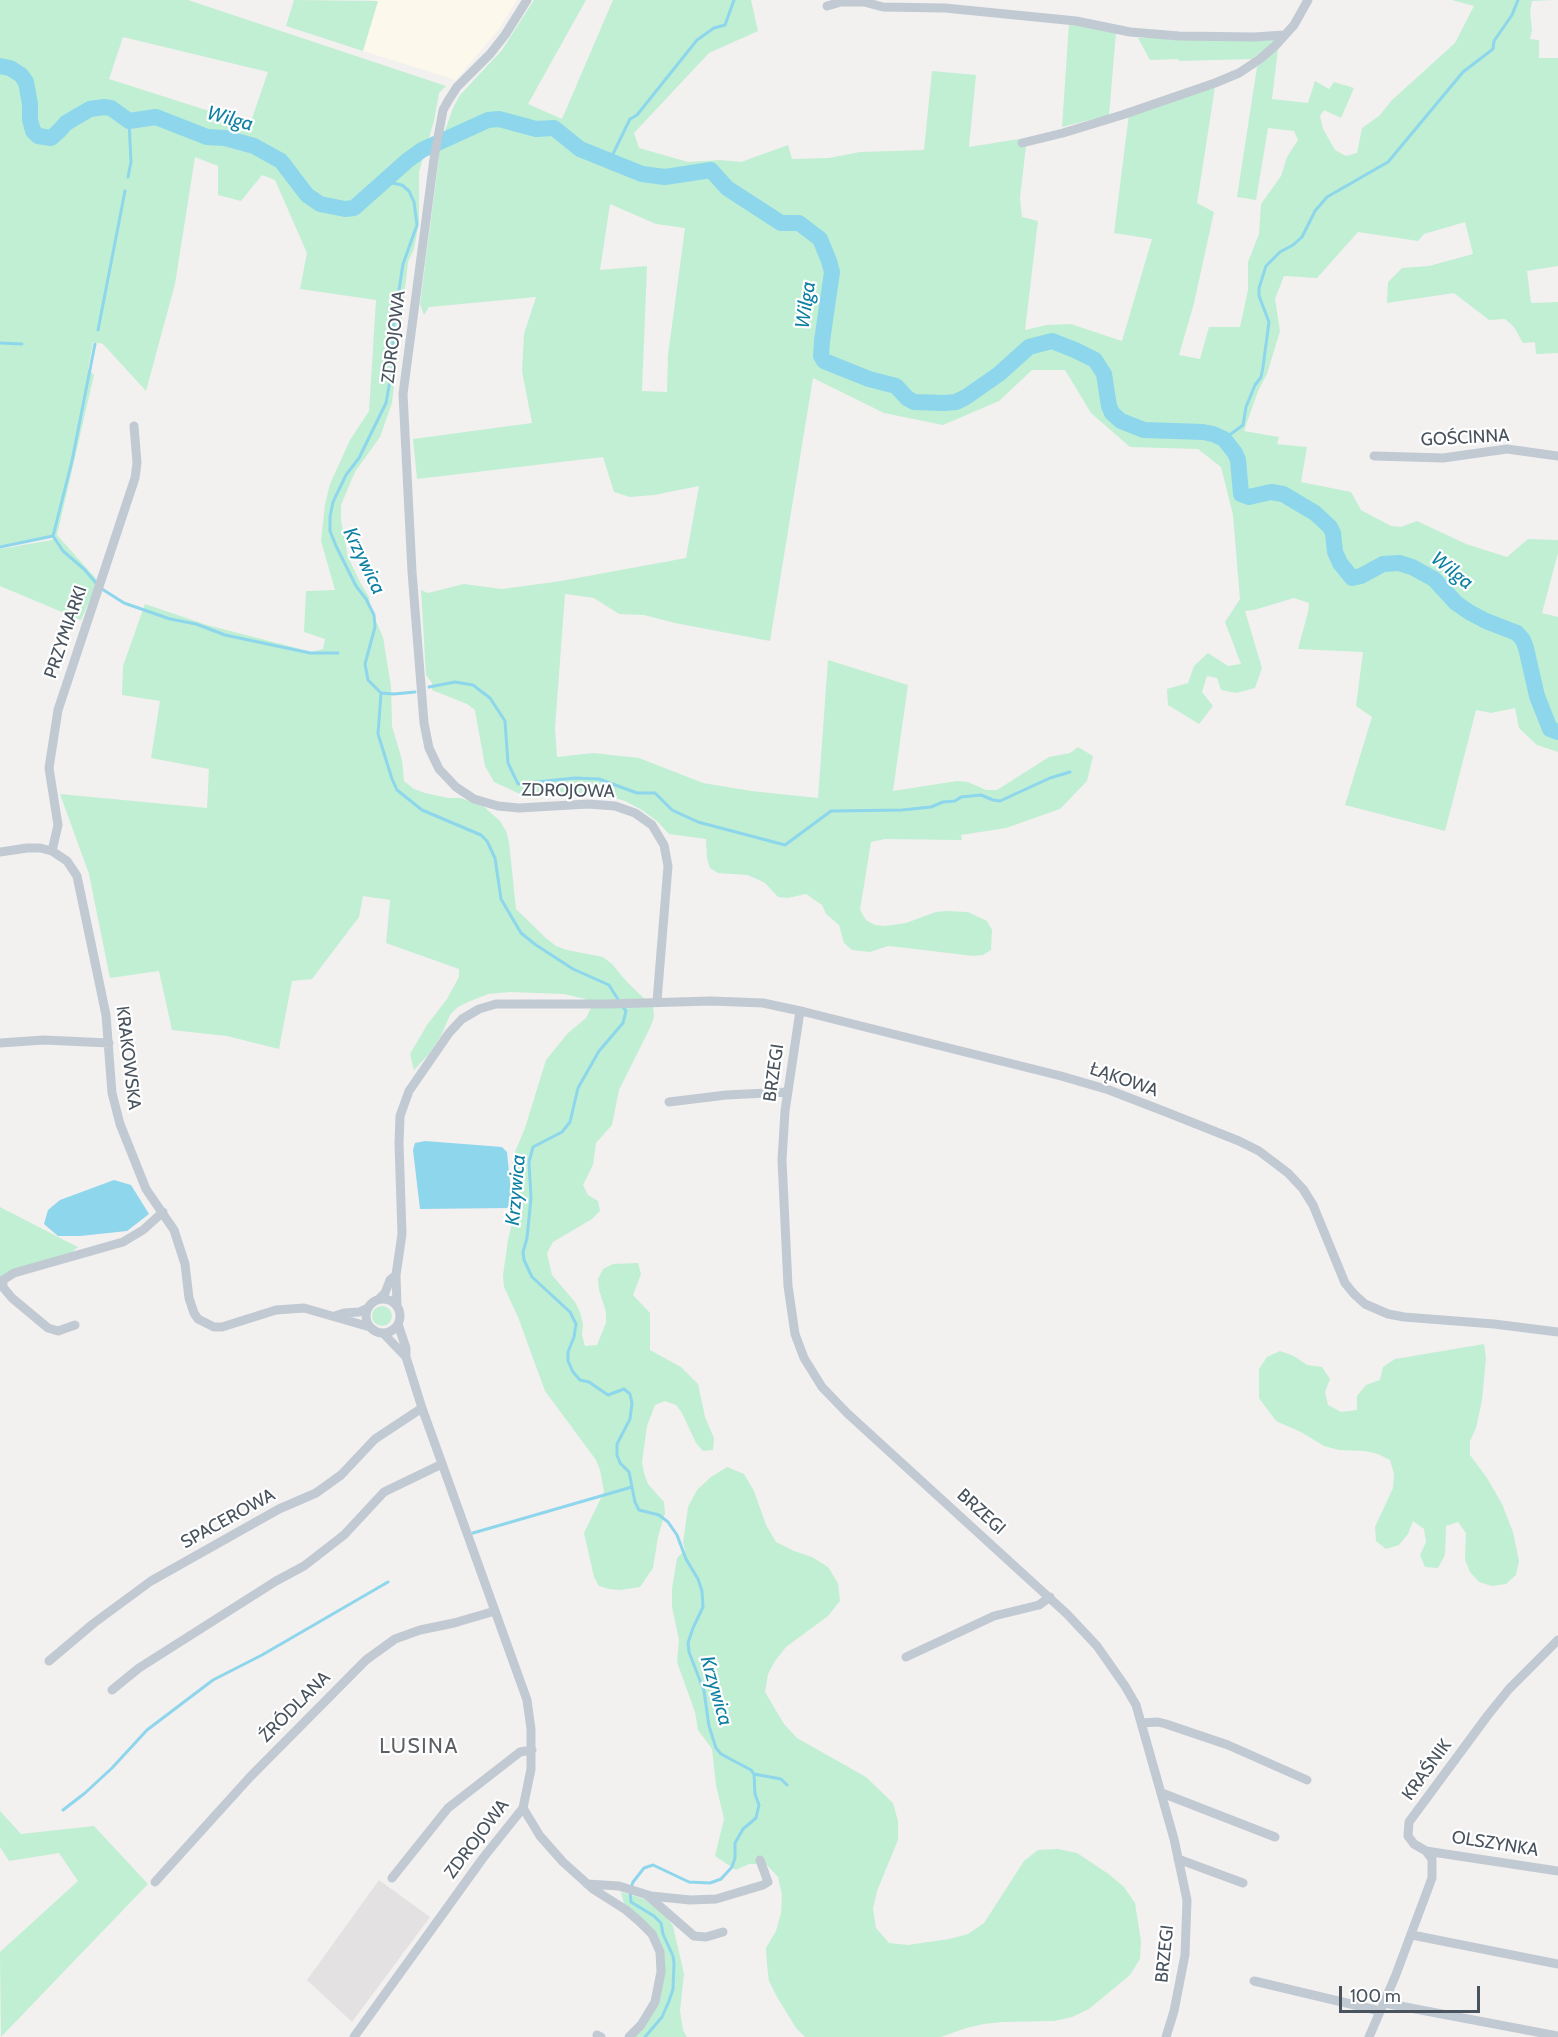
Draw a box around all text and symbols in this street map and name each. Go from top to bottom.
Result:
water label: Wilga [204,101,256,137]
water label: Wilga [791,280,821,330]
street label: ZDROJOWA [378,289,410,385]
street label: GOŚCINNA [1420,425,1510,451]
water label: Krzywica [338,524,390,598]
water label: Wilga [1426,547,1478,595]
street label: PRZYMIARKI [40,583,92,681]
street label: ZDROJOWA [521,779,615,803]
street label: KRAKOWSKA [111,1005,145,1111]
street label: BRZEGI [759,1043,789,1103]
street label: ŁĄKOWA [1087,1058,1161,1102]
water label: Krzywica [501,1153,531,1227]
street label: SPACEROWA [177,1484,279,1554]
street label: BRZEGI [952,1485,1010,1539]
water label: Krzywica [695,1653,737,1729]
street label: ŹRÓDLANA [255,1667,335,1747]
district label: LUSINA [379,1734,459,1760]
street label: KRAŚNIK [1398,1735,1456,1805]
street label: ZDROJOWA [440,1795,514,1883]
street label: OLSZYNKA [1450,1826,1540,1862]
street label: BRZEGI [1151,1924,1179,1984]
scale bar [1342,1974,1483,2012]
text: 100 m [1350,1985,1401,2007]

